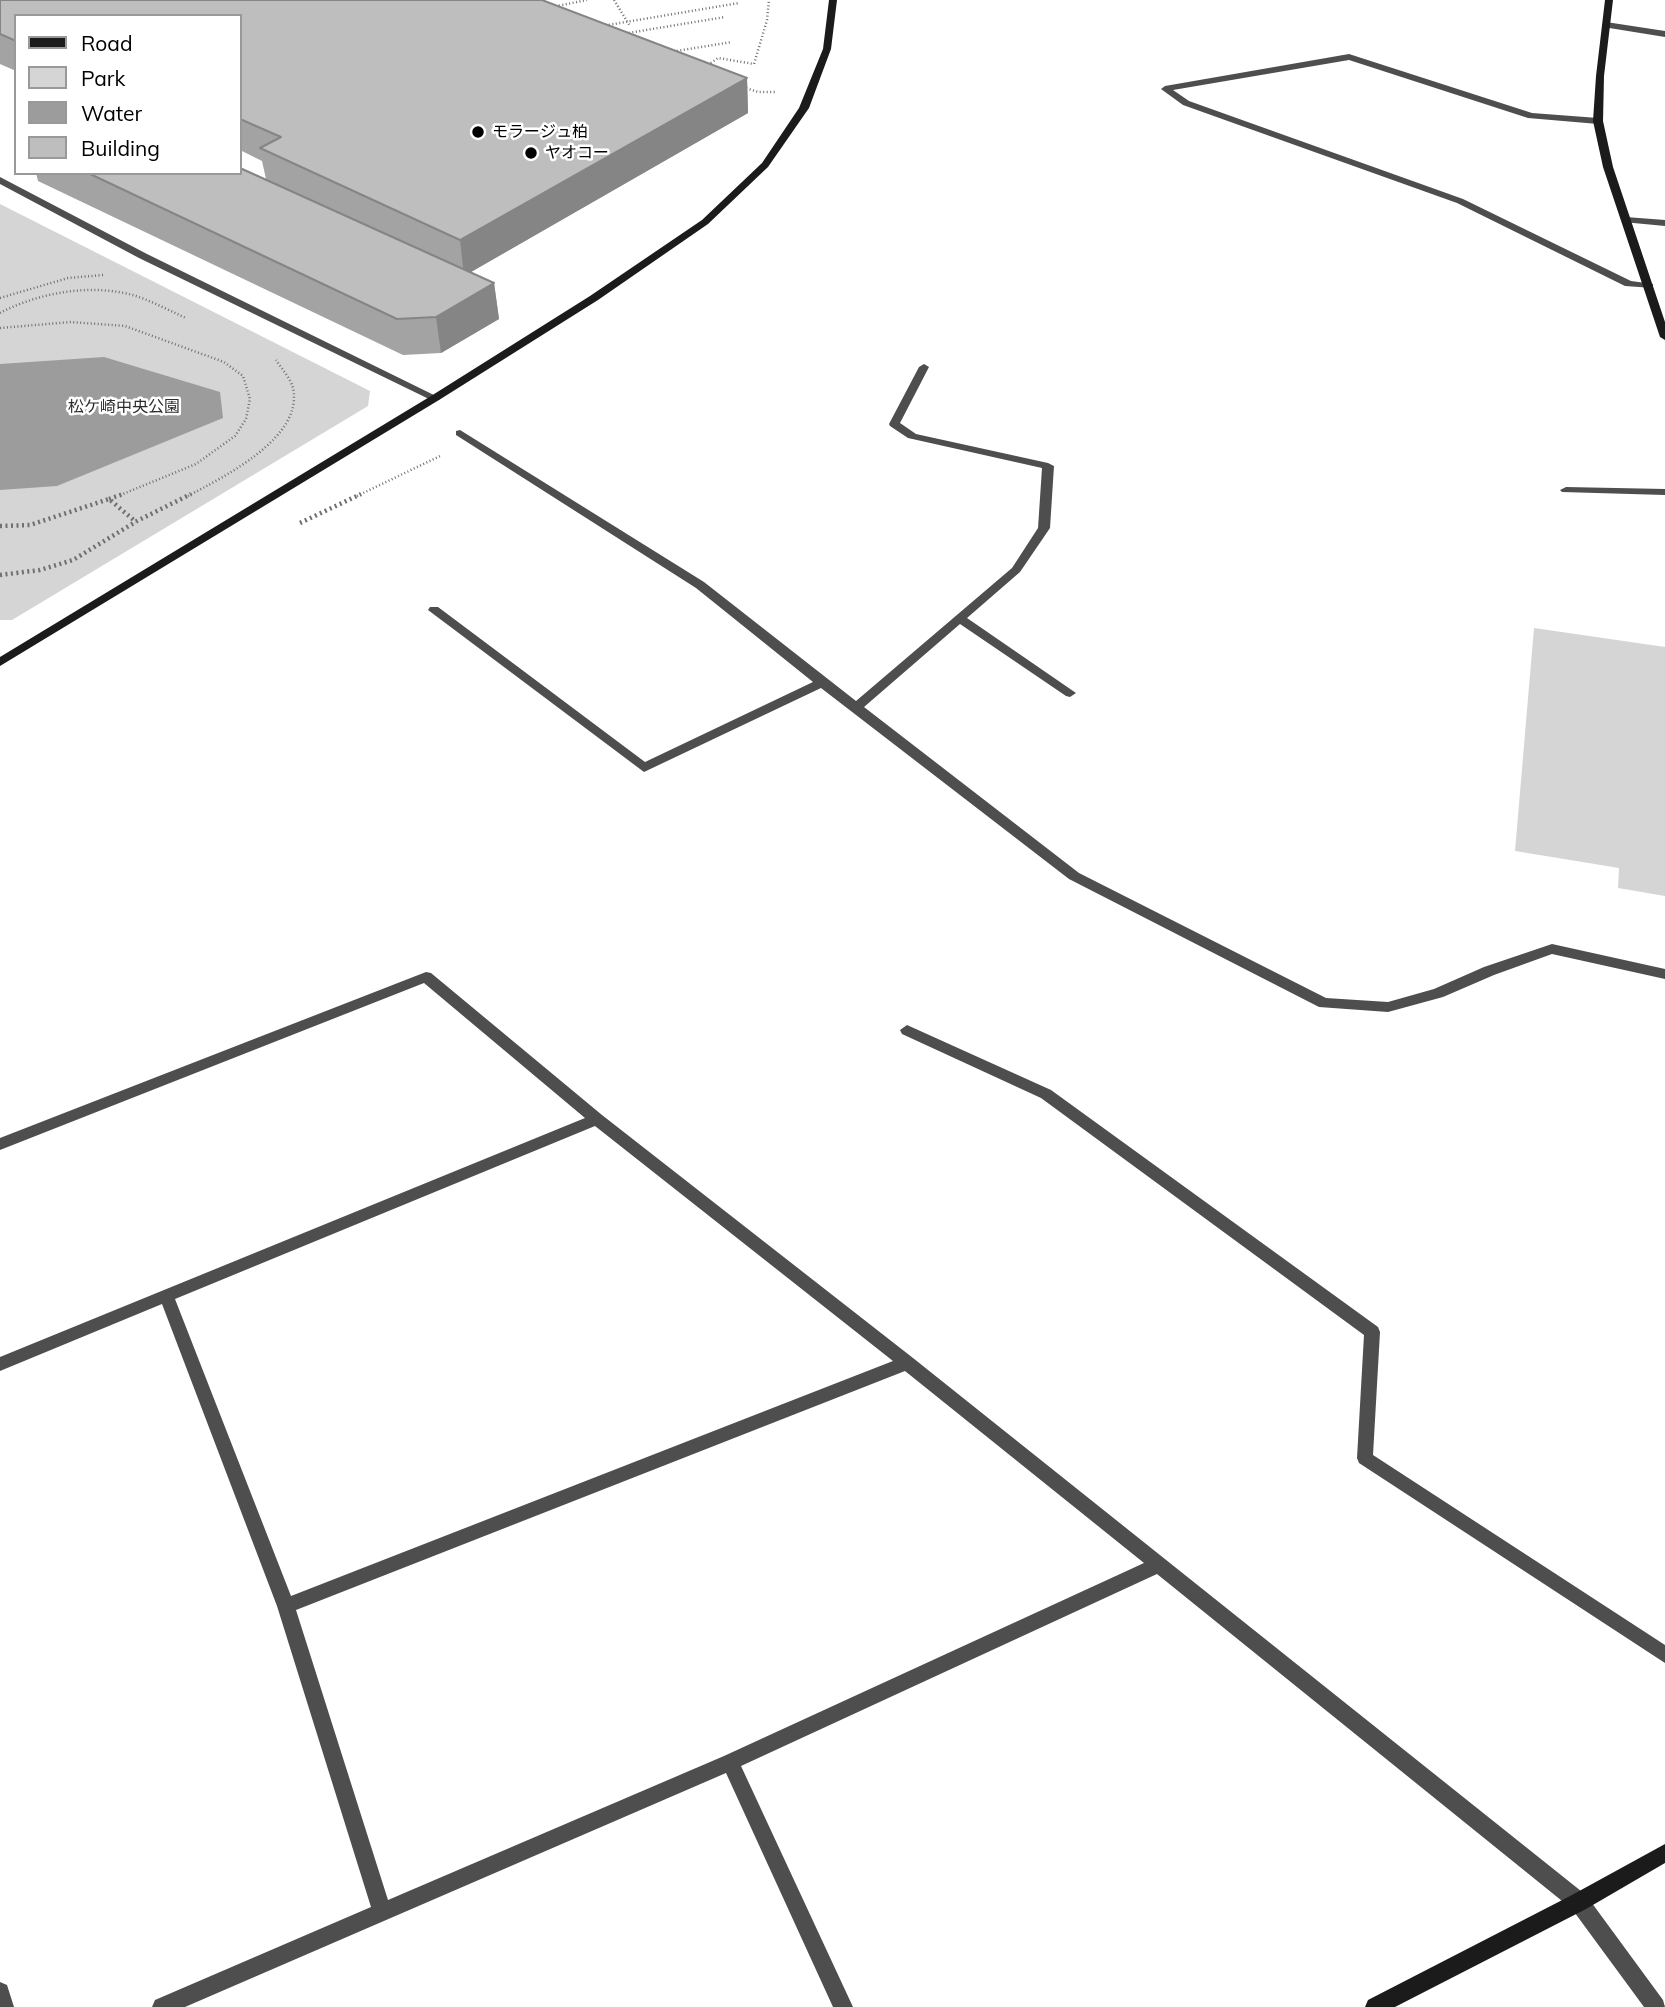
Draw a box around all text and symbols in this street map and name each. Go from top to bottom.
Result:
legend [14,14,242,175]
text: Road [81,30,132,56]
text: Park [81,65,125,91]
text: Water [81,100,142,126]
place label: モラージュ柏 [492,122,588,142]
marker: モラージュ柏 [470,124,486,140]
text: Building [81,135,160,161]
place label: ヤオコー [545,143,609,163]
marker: ヤオコー [523,145,539,161]
park label: 松ケ崎中央公園 [68,397,180,417]

